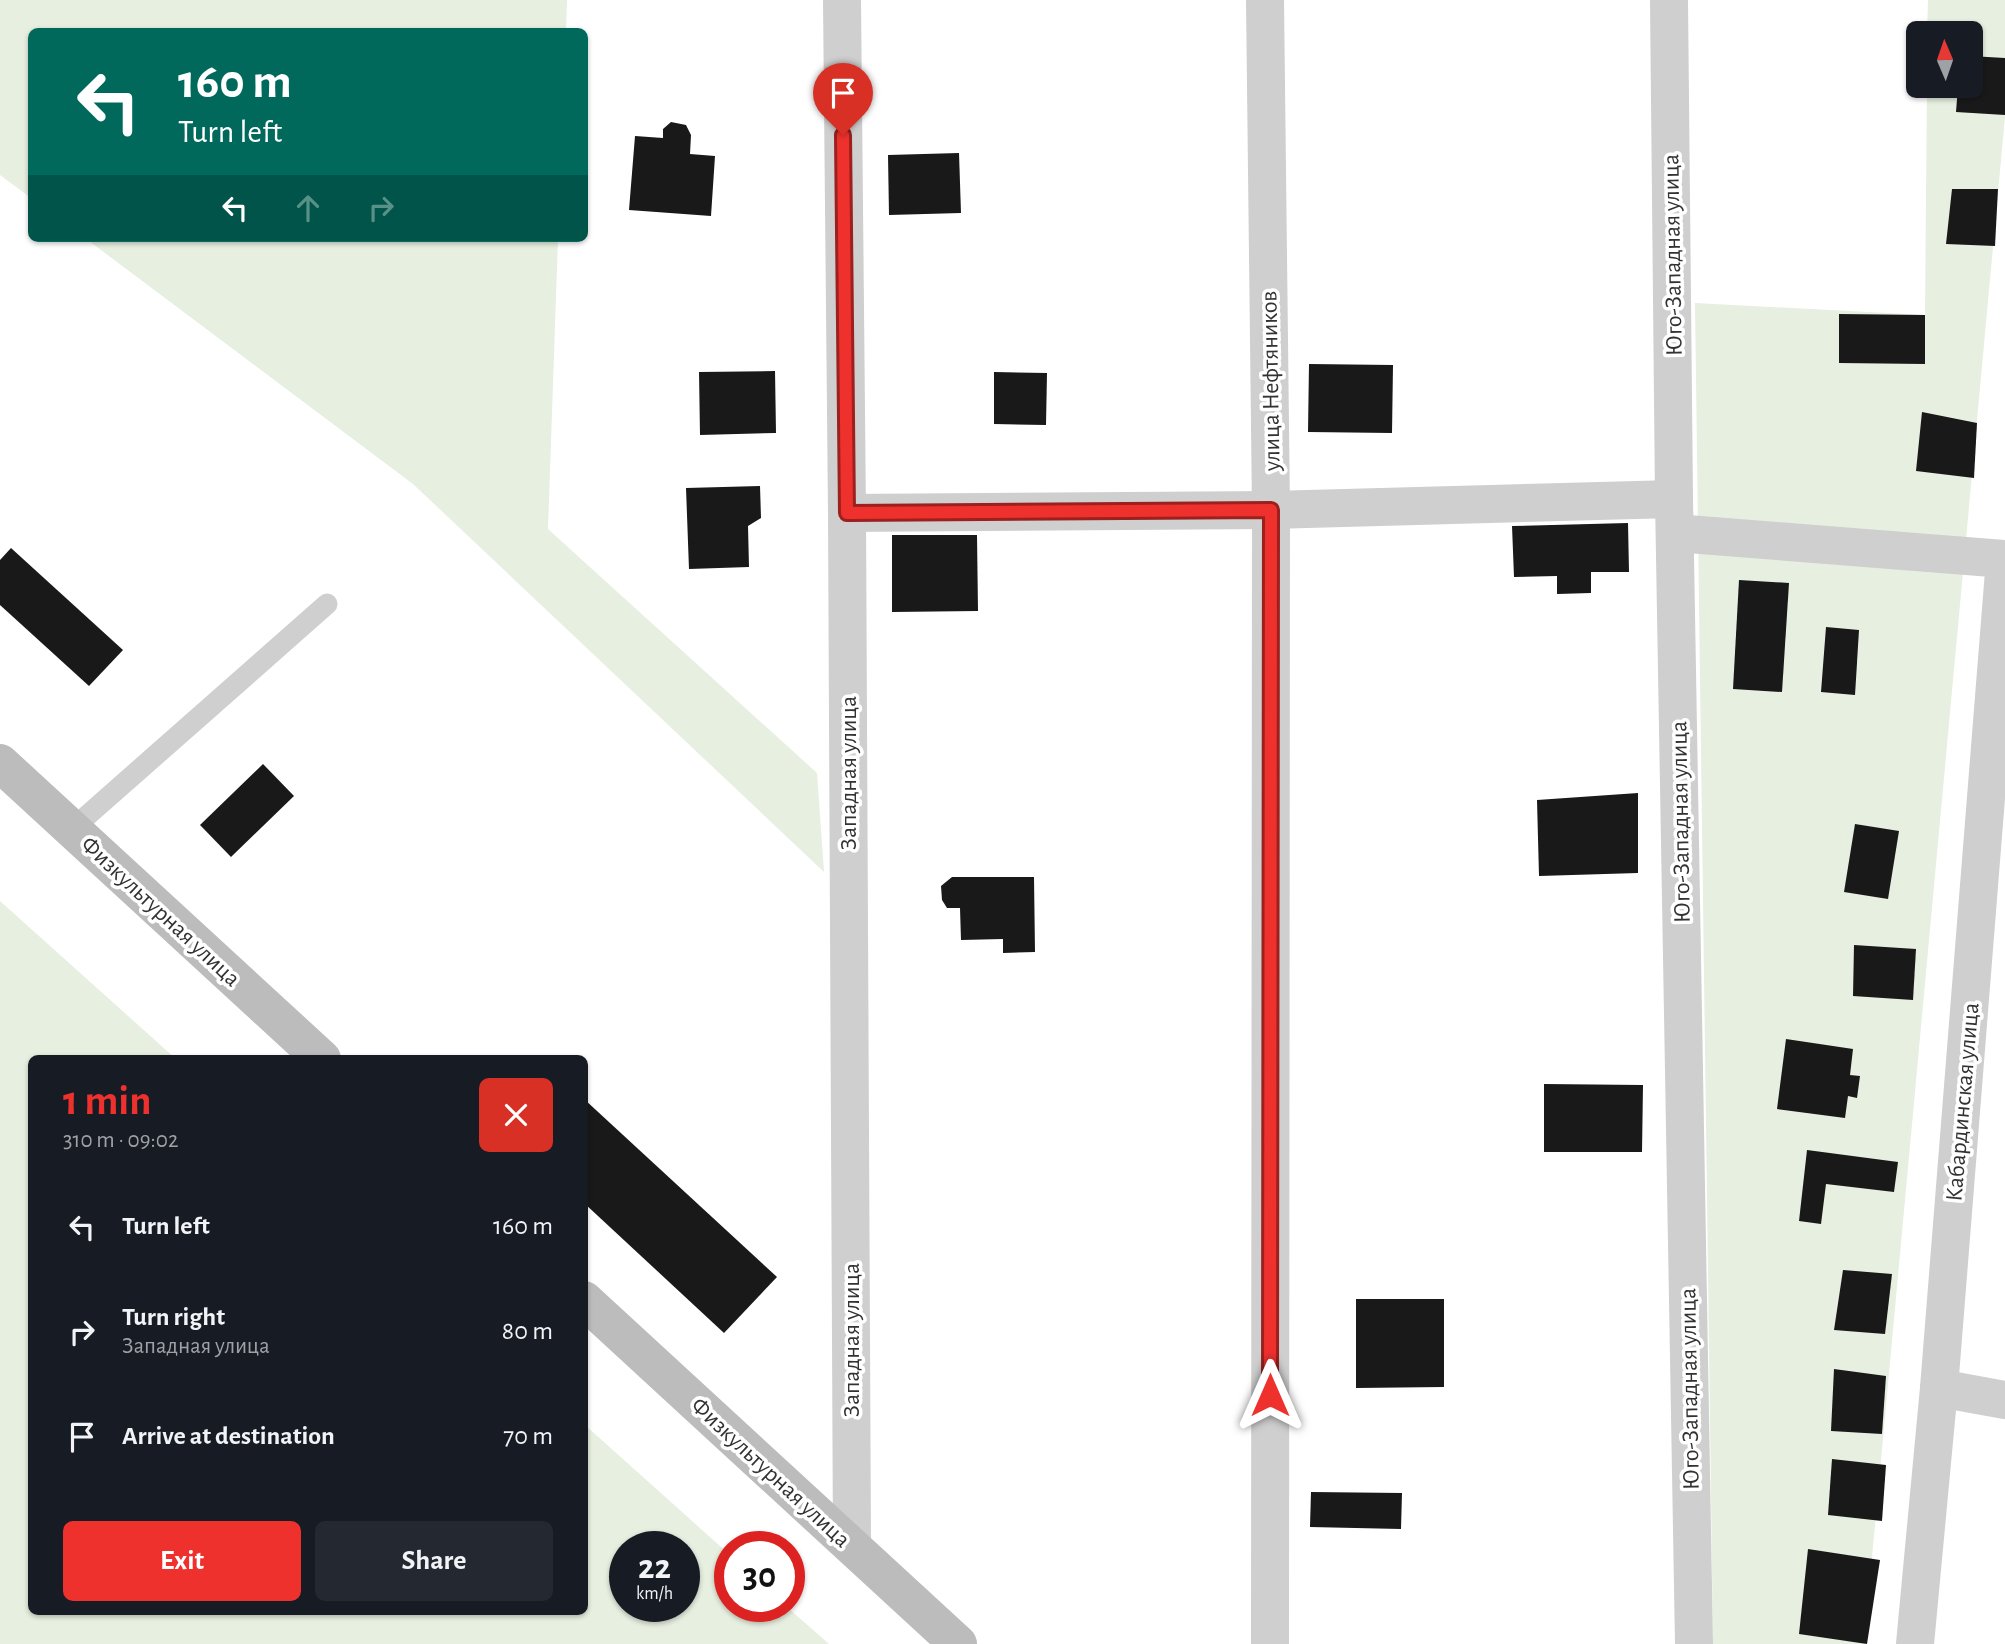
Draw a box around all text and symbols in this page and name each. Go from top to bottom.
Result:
north arrow [1906,21,1983,98]
map controls [1906,21,1983,98]
icon: left [63,56,154,147]
text: 160 m [178,58,292,107]
pin [813,63,873,135]
icon: arrive [824,74,862,112]
text: Turn left [178,116,282,148]
street label: Юго-Западная улица [1659,154,1687,356]
icon: left [216,189,254,227]
icon: ahead [289,189,327,227]
icon: right [362,189,400,227]
street label: улица Нефтяников [1257,291,1285,472]
street label: Западная улица [837,696,861,850]
street label: Юго-Западная улица [1667,721,1695,923]
street label: Физкультурная улица [76,832,244,991]
street label: Кабардинская улица [1942,1002,1984,1203]
button: close [479,1078,553,1152]
text: 1 min [63,1080,152,1122]
text: 310 m · 09:02 [63,1129,178,1152]
icon: left [63,1208,101,1246]
text: Turn left [122,1213,210,1239]
text: 160 m [493,1213,553,1239]
street label: Западная улица [840,1263,864,1417]
street label: Юго-Западная улица [1676,1288,1704,1490]
text: Turn right [122,1304,225,1330]
icon: right [63,1313,101,1351]
text: 80 m [502,1318,553,1344]
text: Западная улица [122,1335,270,1358]
position arrow [1233,1358,1307,1432]
street label: Физкультурная улица [686,1393,854,1552]
icon: arrive [63,1418,101,1456]
text: Arrive at destination [122,1423,335,1449]
text: 70 m [503,1423,553,1449]
button: Exit [63,1521,301,1601]
button: Share [315,1521,553,1601]
speed limit sign: 30 [714,1531,805,1622]
text: 22 [638,1550,671,1585]
text: km/h [636,1585,673,1603]

